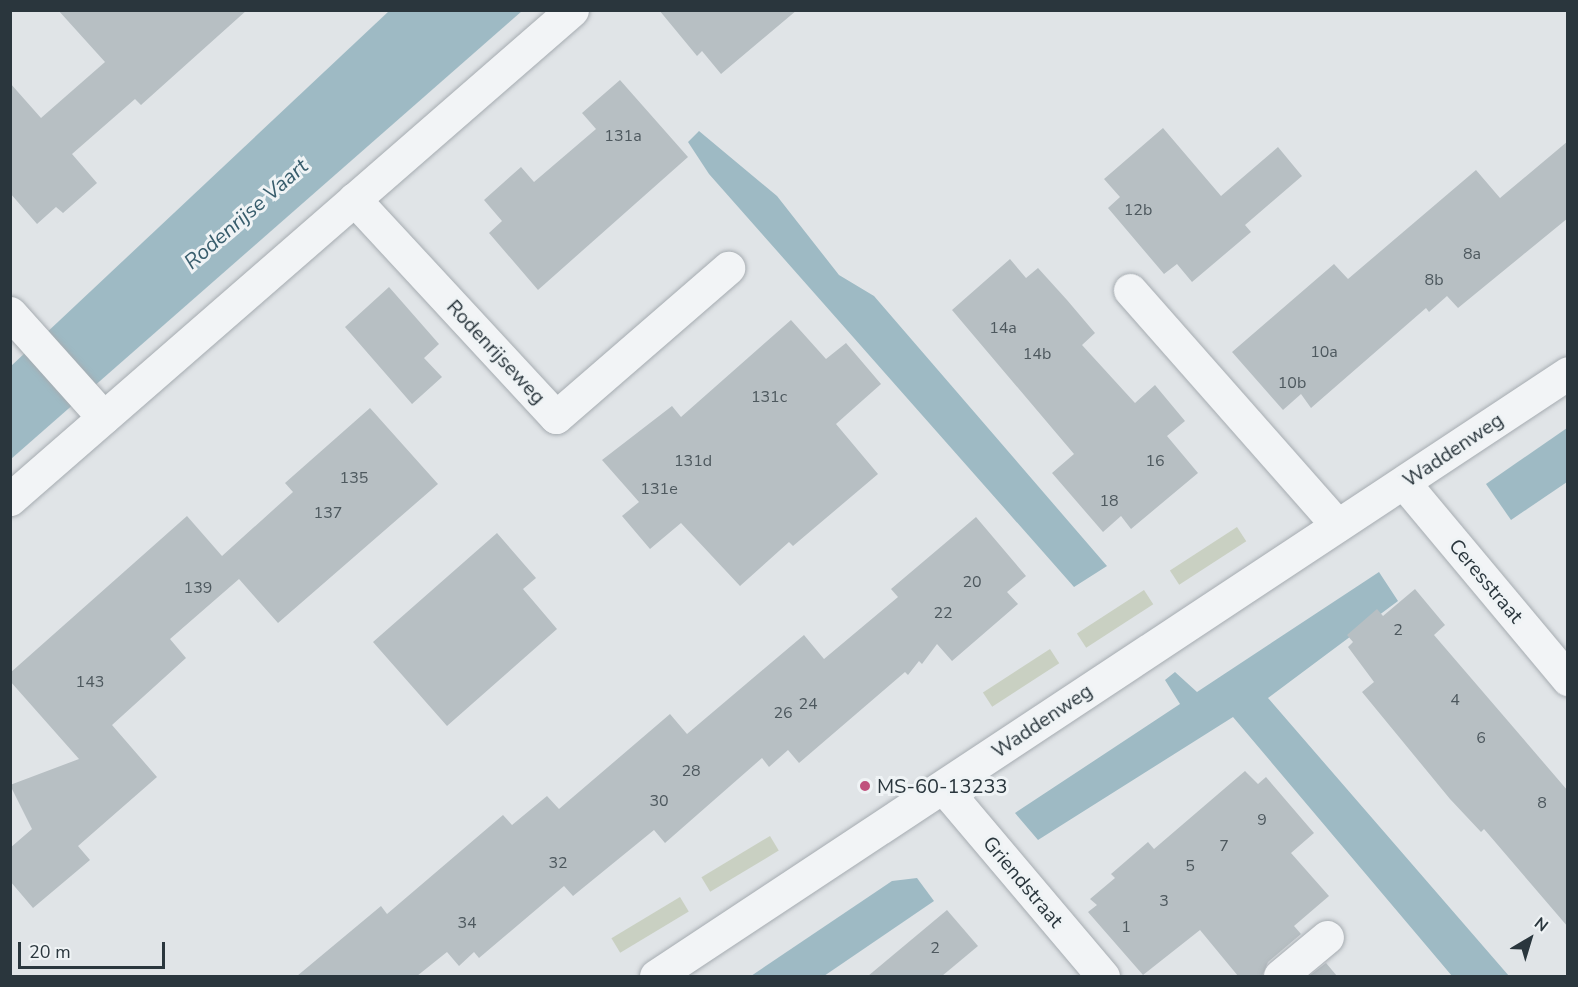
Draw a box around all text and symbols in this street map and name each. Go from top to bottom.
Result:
house number: 131a [604,126,642,146]
water label: Rodenrijse Vaart [179,153,313,275]
house number: 12b [1124,200,1152,220]
house number: 8a [1463,244,1481,264]
house number: 8b [1425,270,1443,290]
street label: Rodenrijseweg [442,295,550,409]
house number: 14a [989,318,1017,338]
house number: 10a [1310,342,1338,362]
house number: 14b [1023,344,1051,364]
house number: 10b [1278,373,1306,393]
house number: 131c [751,387,787,407]
street label: Waddenweg [1398,408,1508,492]
house number: 131d [674,451,712,471]
house number: 16 [1145,451,1165,471]
house number: 135 [340,468,368,488]
house number: 131e [640,479,678,499]
house number: 18 [1099,491,1119,511]
house number: 137 [314,503,342,523]
street label: Ceresstraat [1444,534,1528,628]
house number: 20 [962,572,982,592]
house number: 139 [184,578,212,598]
house number: 22 [933,603,953,623]
house number: 2 [1393,620,1403,640]
house number: 143 [76,672,104,692]
street label: Waddenweg [987,679,1097,763]
house number: 4 [1450,690,1460,710]
house number: 24 [798,694,818,714]
house number: 26 [773,703,793,723]
house number: 6 [1476,728,1486,748]
house number: 28 [681,761,701,781]
place label: MS-60-13233 [877,774,1007,798]
marker: MS-60-13233 [858,779,872,793]
house number: 30 [649,791,669,811]
house number: 8 [1537,793,1547,813]
house number: 9 [1257,810,1267,830]
street label: Griendstraat [978,831,1068,933]
house number: 7 [1219,836,1229,856]
house number: 32 [548,853,568,873]
house number: 5 [1185,856,1195,876]
house number: 3 [1159,891,1169,911]
north arrow [1500,909,1560,969]
text: N [1530,912,1553,937]
house number: 34 [457,913,477,933]
house number: 1 [1121,917,1131,937]
scale bar [21,930,168,968]
house number: 2 [930,938,940,958]
text: 20 m [29,940,71,964]

